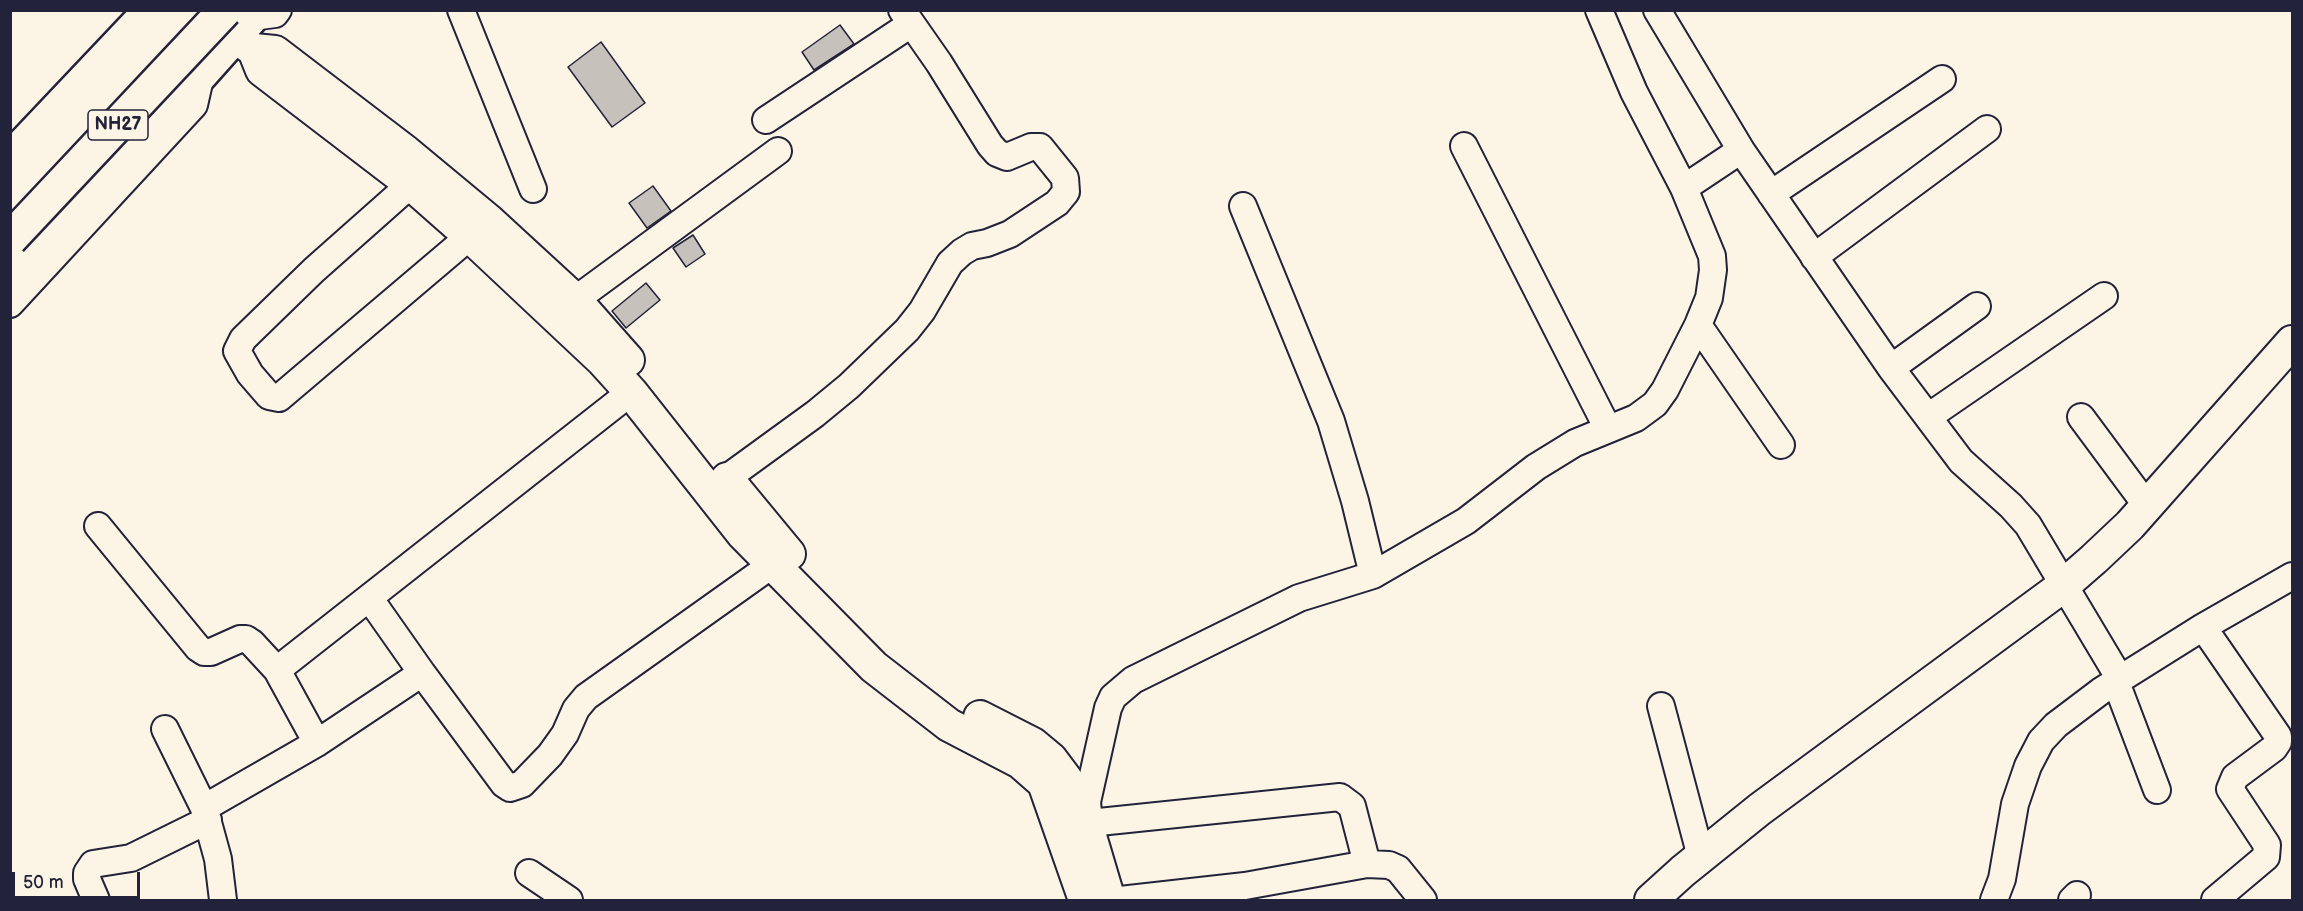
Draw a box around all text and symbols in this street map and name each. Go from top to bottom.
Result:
road number: NH27 [88,110,148,140]
scale bar [15,860,142,898]
text: 50 m [23,872,64,893]

